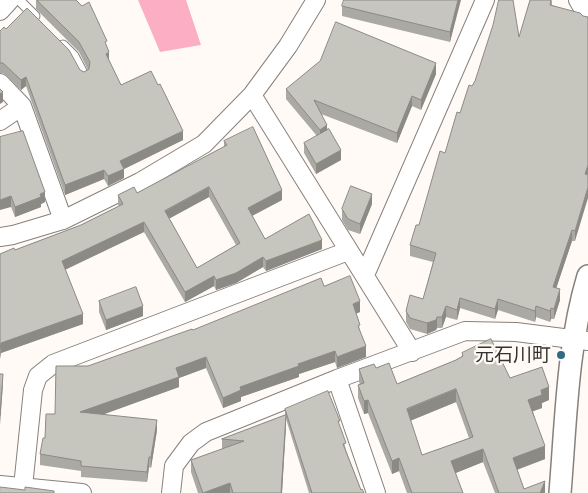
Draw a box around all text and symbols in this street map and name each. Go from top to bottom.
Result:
place label: 元石川町 [475,344,551,366]
marker: 元石川町 [555,349,567,361]

